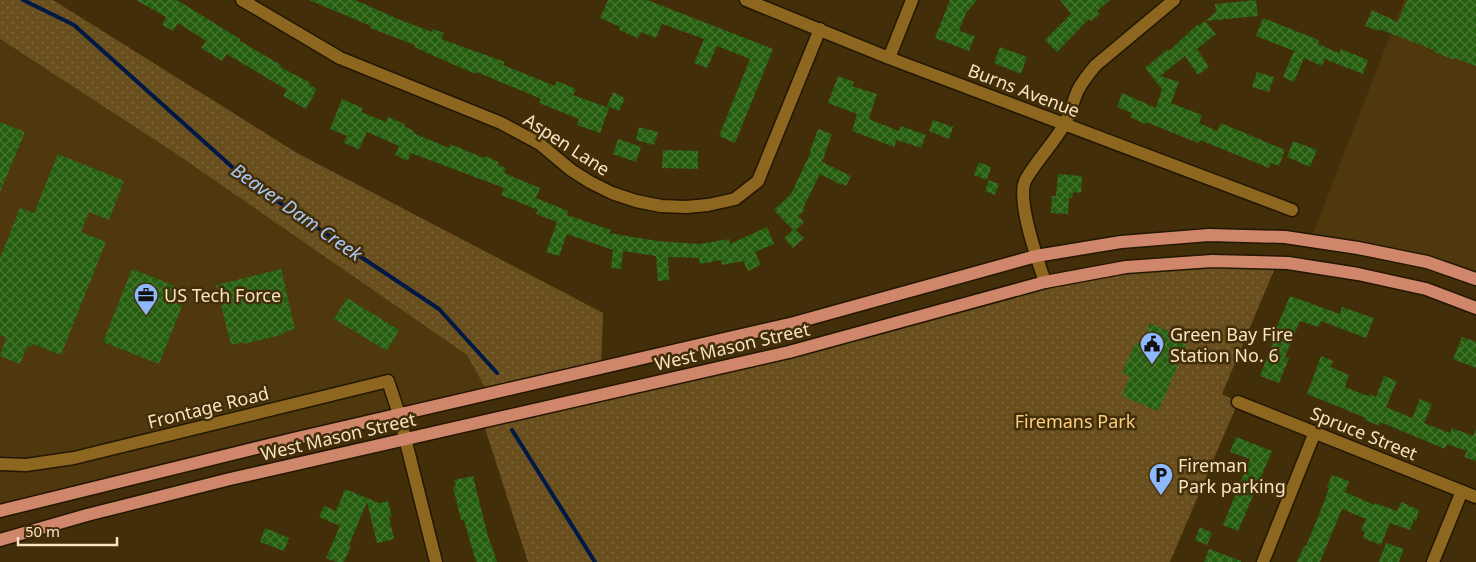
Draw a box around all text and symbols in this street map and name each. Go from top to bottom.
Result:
street label: Burns Avenue [965,58,1083,122]
street label: Aspen Lane [519,107,615,181]
water label: Beaver Dam Creek [226,157,368,267]
office icon: US Tech Force [133,282,159,316]
place label: US Tech Force [164,283,281,307]
street label: West Mason Street [652,316,812,376]
place label: Green Bay Fire Station No. 6 [1170,322,1293,367]
public building icon: Green Bay Fire Station No. 6 [1139,331,1165,365]
street label: Frontage Road [145,380,271,434]
street label: Spruce Street [1307,401,1421,466]
street label: West Mason Street [258,406,418,466]
park label: Firemans Park [1015,409,1136,433]
place label: Fireman Park parking [1178,453,1286,498]
parking icon: Fireman Park parking [1148,462,1174,496]
scale bar [18,514,116,546]
text: 50 m [25,521,60,541]

